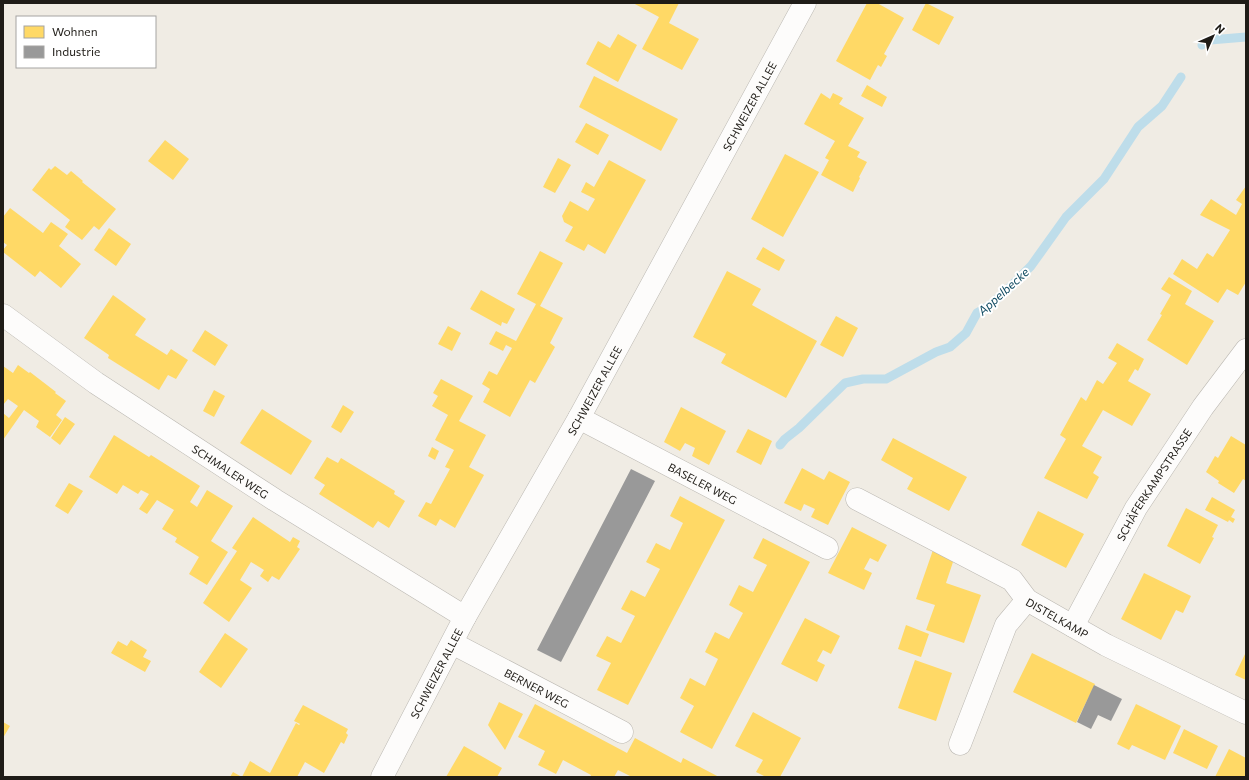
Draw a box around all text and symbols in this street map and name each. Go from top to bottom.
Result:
legend [16,16,156,68]
north arrow [1193,16,1233,56]
text: N [1213,21,1228,36]
text: Wohnen [52,24,98,38]
text: Industrie [52,44,100,58]
street label: SCHWEIZER ALLEE [719,59,779,153]
water label: Appelbecke [974,264,1032,318]
street label: SCHWEIZER ALLEE [564,343,624,437]
street label: SCHÄFERKAMPSTRASSE [1113,426,1194,543]
street label: SCHMALER WEG [190,441,271,501]
street label: BASELER WEG [666,460,740,506]
street label: DISTELKAMP [1024,594,1091,640]
street label: SCHWEIZER ALLEE [407,626,465,720]
street label: BERNER WEG [503,665,572,710]

